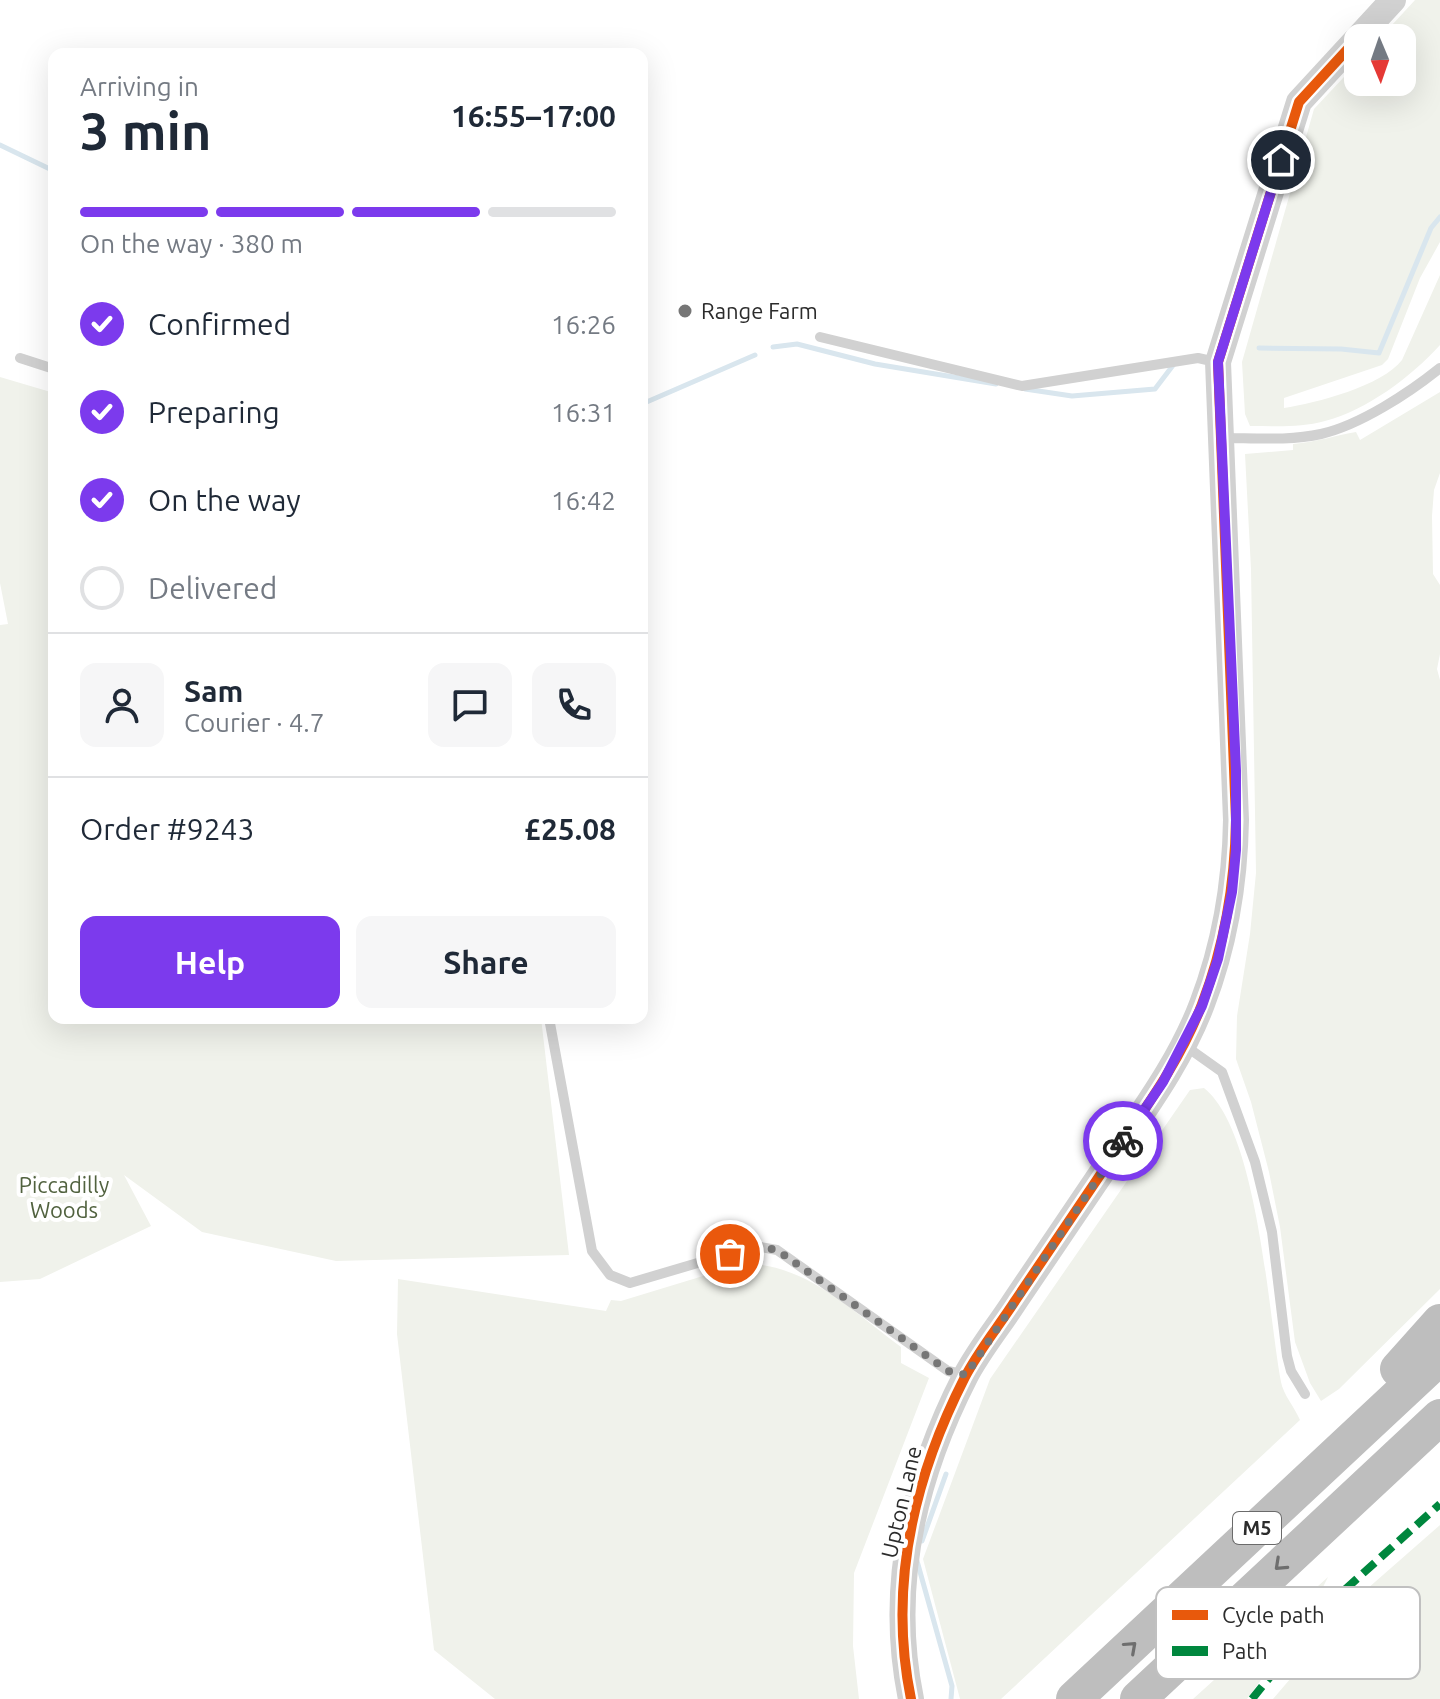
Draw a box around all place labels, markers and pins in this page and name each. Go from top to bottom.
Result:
pin [1247,126,1315,194]
place label: Range Farm [701,298,818,323]
marker: Range Farm [676,302,694,320]
pin [696,1220,764,1288]

